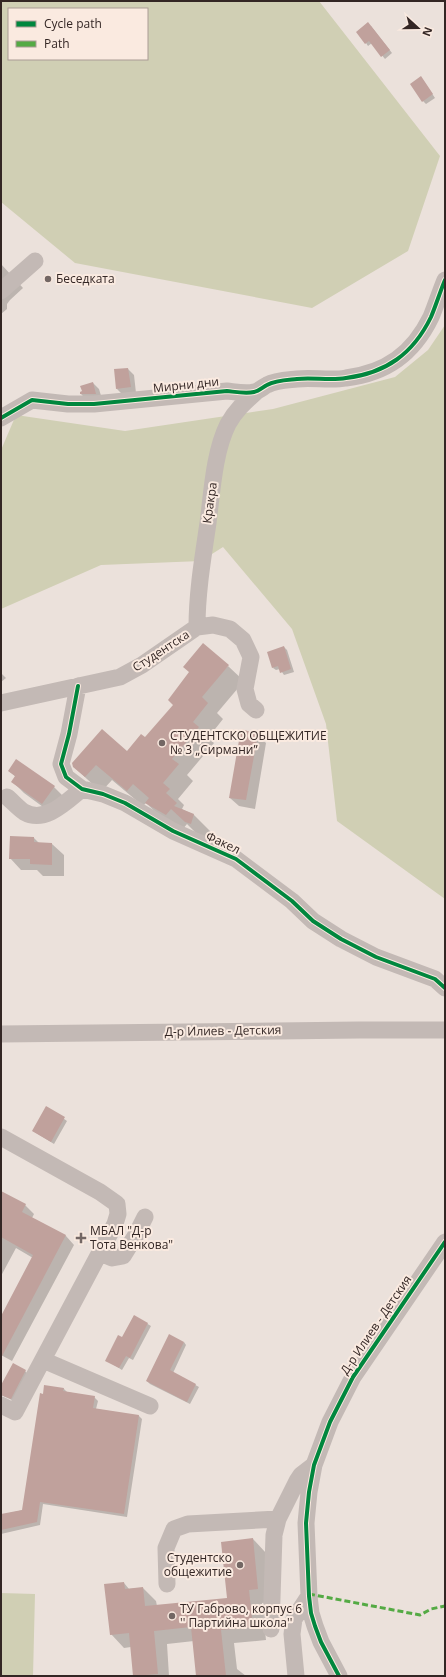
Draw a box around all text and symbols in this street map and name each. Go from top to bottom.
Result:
legend [8,8,148,60]
north arrow [398,8,438,48]
text: Cycle path [44,15,102,32]
text: N [419,25,436,39]
text: Path [44,35,70,52]
place label: Беседката [56,270,115,287]
marker: Беседката [43,274,53,284]
street label: Мирни дни [152,373,220,396]
street label: Кракра [198,481,221,525]
street label: Студентска [129,626,192,675]
place label: СТУДЕНТСКО ОБЩЕЖИТИЕ № 3 „Сирмани” [170,727,327,758]
marker: СТУДЕНТСКО ОБЩЕЖИТИЕ № 3 „Сирмани” [157,738,167,748]
street label: Факел [203,827,243,858]
street label: Д-р Илиев - Детския [165,1021,281,1040]
place label: МБАЛ "Д-р Тота Венкова" [90,1222,173,1253]
marker: МБАЛ "Д-р Тота Венкова" [75,1232,87,1244]
street label: Д-р Илиев - Детския [336,1272,415,1378]
place label: Студентско общежитие [164,1549,232,1580]
marker: Студентско общежитие [235,1560,245,1570]
place label: ТУ Габрово, корпус 6 '' Партийна школа'' [180,1600,302,1631]
marker: ТУ Габрово, корпус 6 '' Партийна школа'' [167,1611,177,1621]

